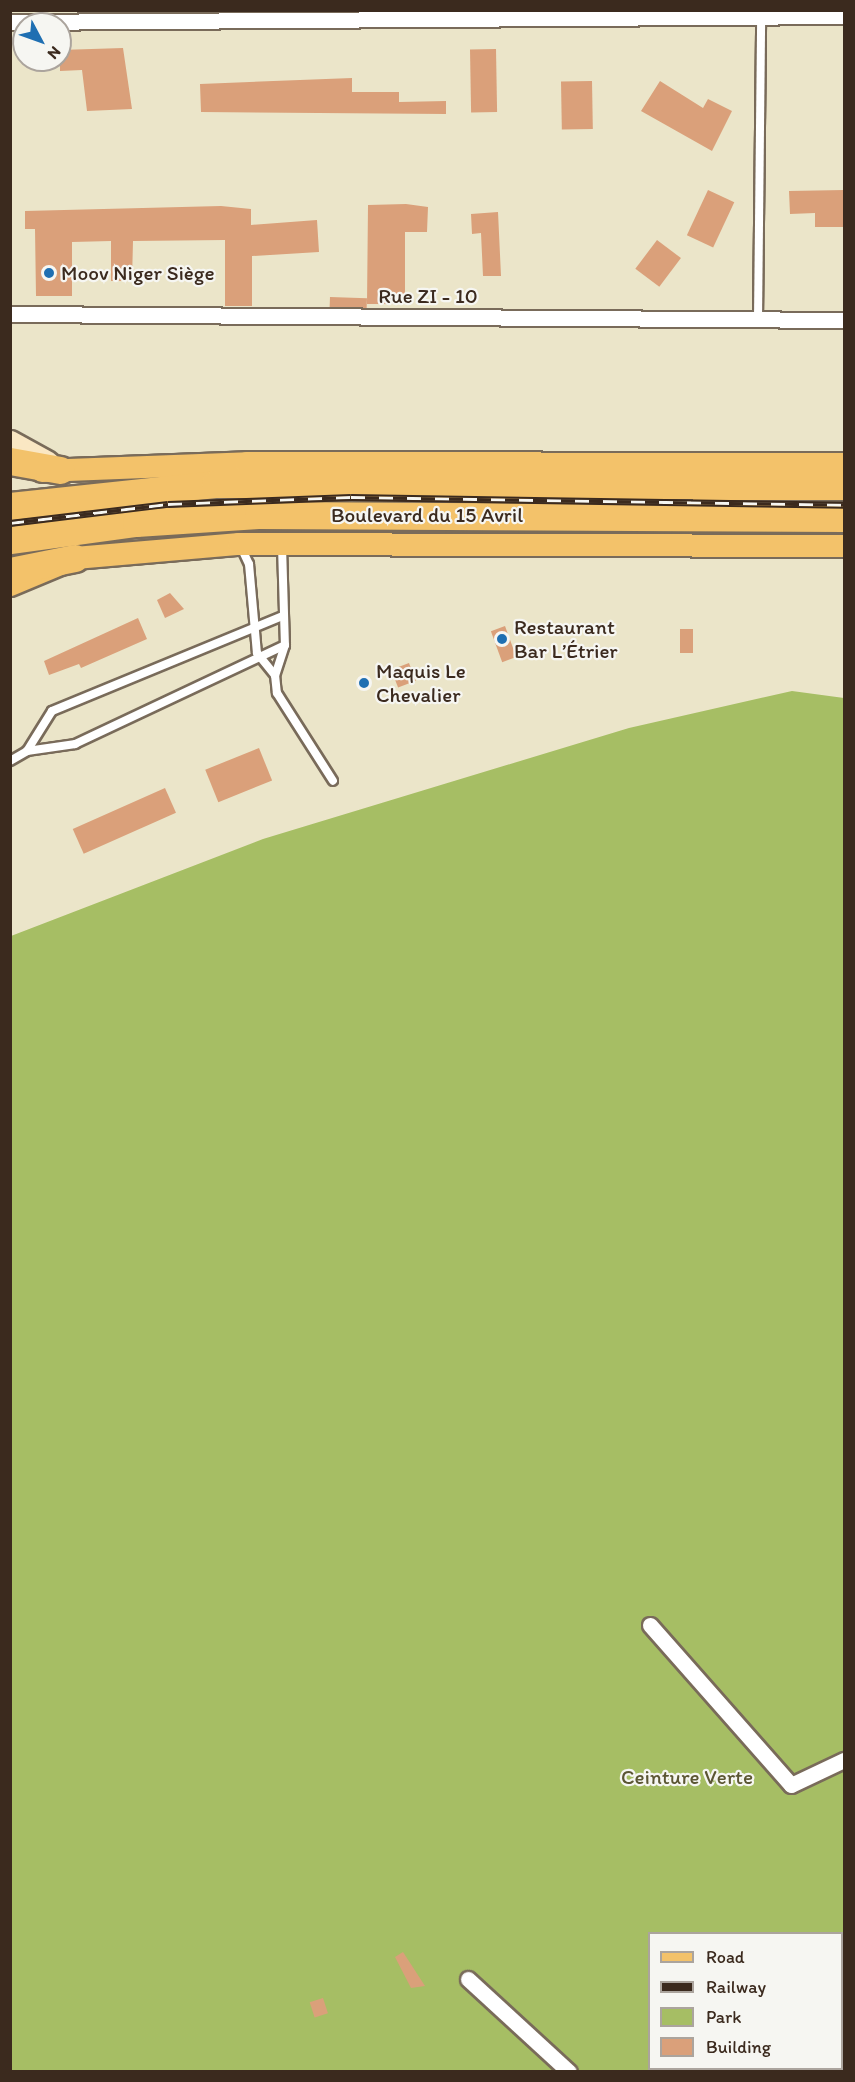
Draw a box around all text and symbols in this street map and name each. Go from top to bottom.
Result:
north arrow [12,12,72,72]
text: N [44,43,65,63]
place label: Moov Niger Siège [61,260,214,286]
marker: Moov Niger Siège [42,266,56,280]
street label: Rue ZI - 10 [378,283,478,309]
street label: Boulevard du 15 Avril [331,502,523,528]
place label: Restaurant Bar L’Étrier [514,614,617,664]
marker: Restaurant Bar L’Étrier [495,632,509,646]
place label: Maquis Le Chevalier [376,658,466,708]
marker: Maquis Le Chevalier [357,676,371,690]
park label: Ceinture Verte [621,1764,753,1790]
legend [648,1932,843,2070]
text: Road [706,1946,745,1968]
text: Railway [706,1976,766,1998]
text: Park [706,2006,741,2028]
text: Building [706,2036,771,2058]

